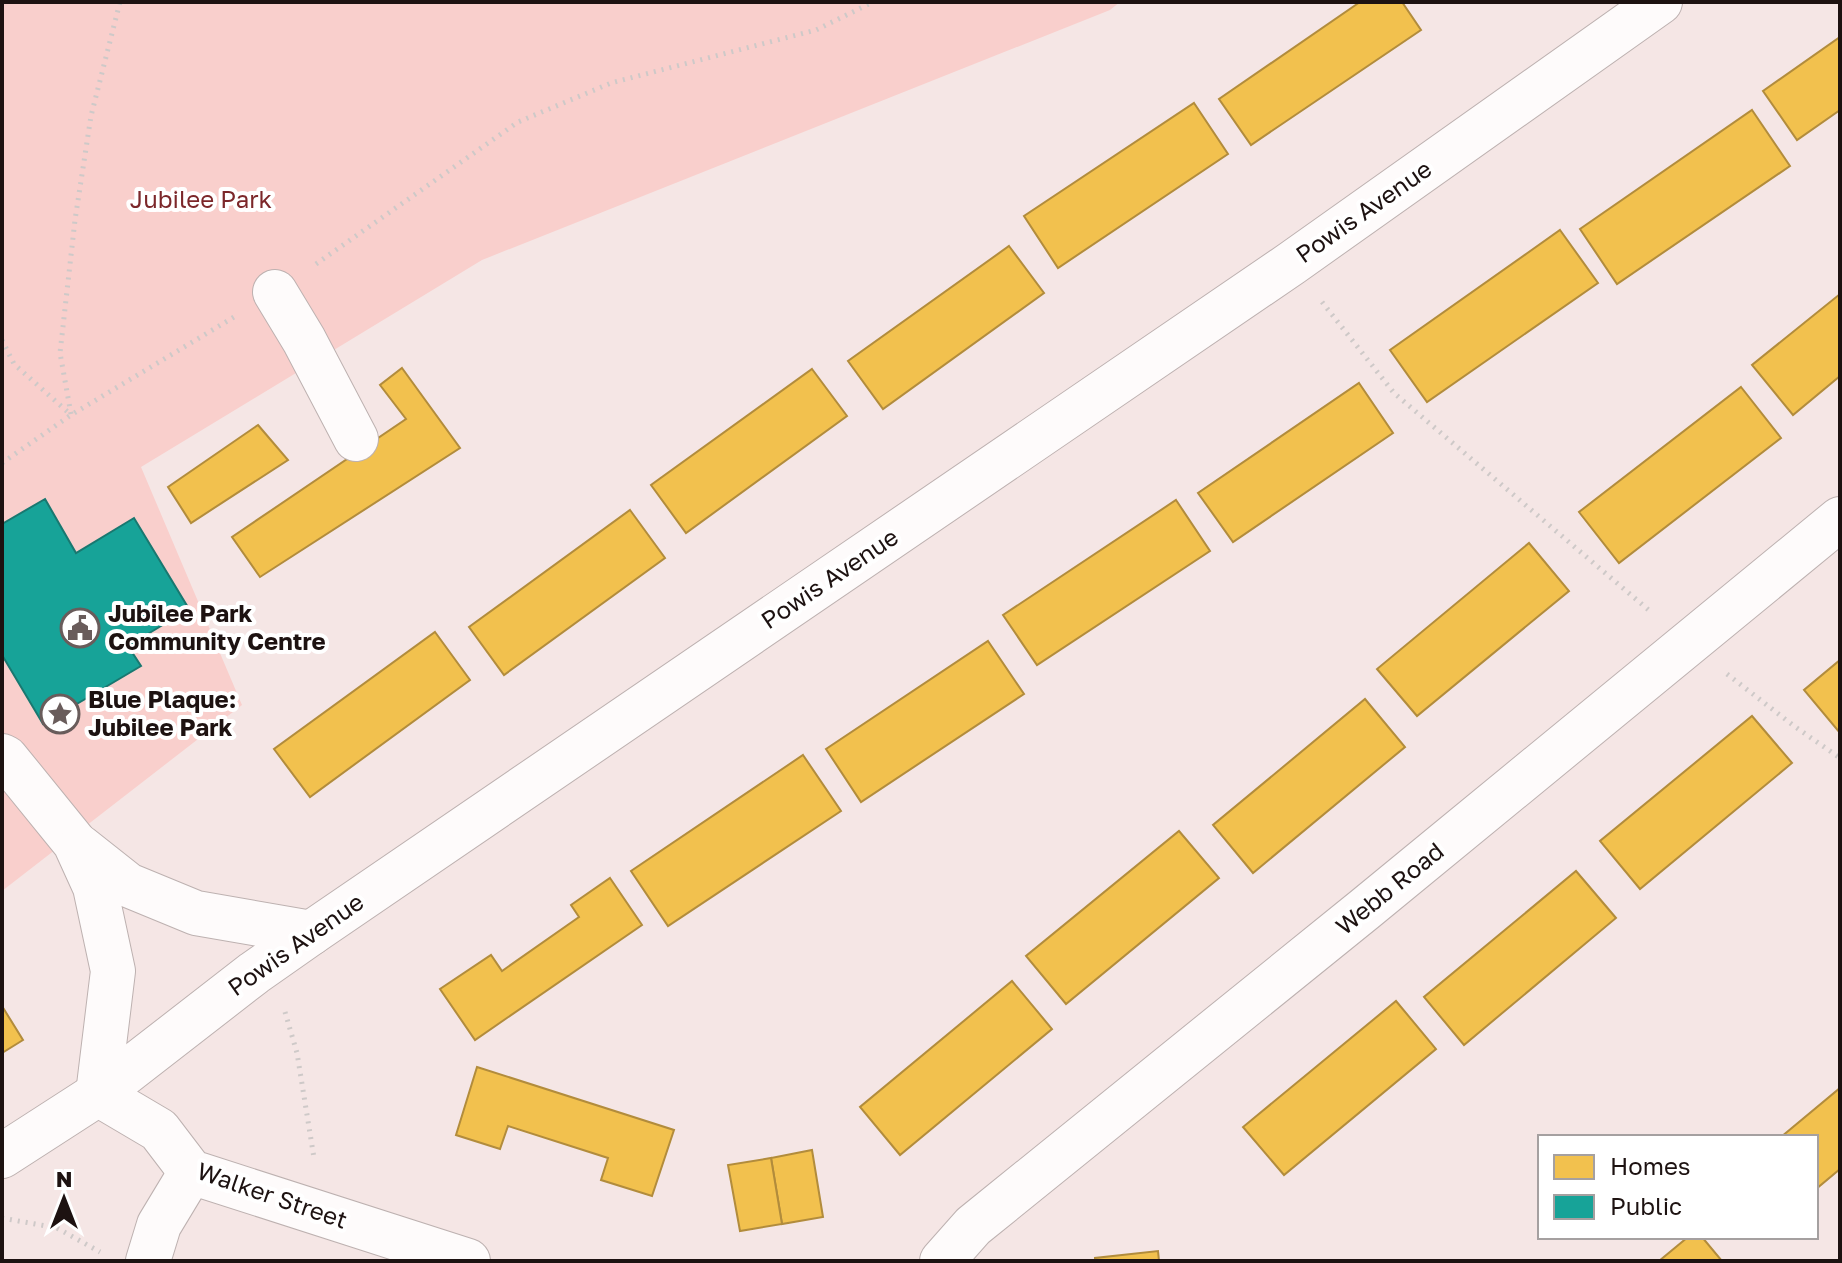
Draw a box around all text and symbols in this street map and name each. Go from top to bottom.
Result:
street label: Powis Avenue [1290,153,1437,268]
park label: Jubilee Park [130,184,272,213]
street label: Powis Avenue [755,521,903,634]
place label: Jubilee Park Community Centre [108,598,326,655]
public building icon: Jubilee Park Community Centre [59,607,101,649]
place label: Blue Plaque: Jubilee Park [88,684,236,741]
place icon: Blue Plaque: Jubilee Park [39,693,81,735]
street label: Webb Road [1329,836,1449,940]
street label: Powis Avenue [222,886,369,1001]
legend [1538,1135,1818,1239]
text: Homes [1610,1151,1691,1180]
street label: Walker Street [194,1155,351,1234]
north arrow [24,1159,104,1239]
text: N [56,1165,72,1192]
text: Public [1610,1191,1682,1220]

